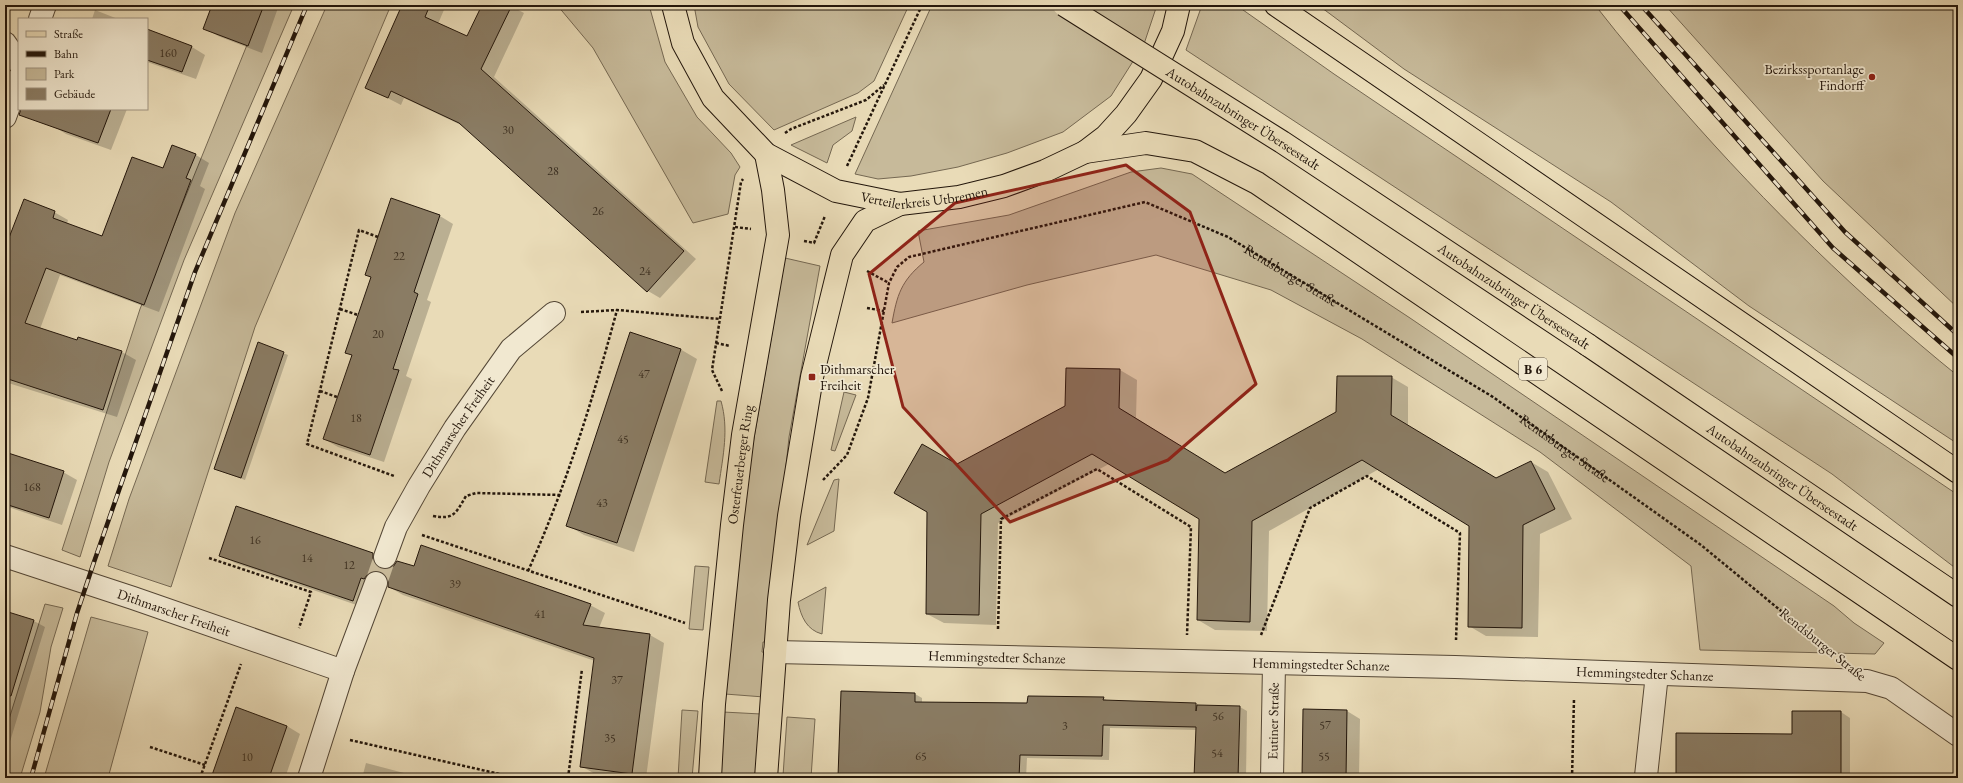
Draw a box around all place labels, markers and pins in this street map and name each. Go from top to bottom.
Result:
place label: Bezirkssportanlage Findorff [1765,60,1866,94]
marker: Bezirkssportanlage Findorff [1867,72,1877,82]
place label: Dithmarscher Freiheit [820,360,895,394]
marker: Dithmarscher Freiheit [807,372,817,382]

